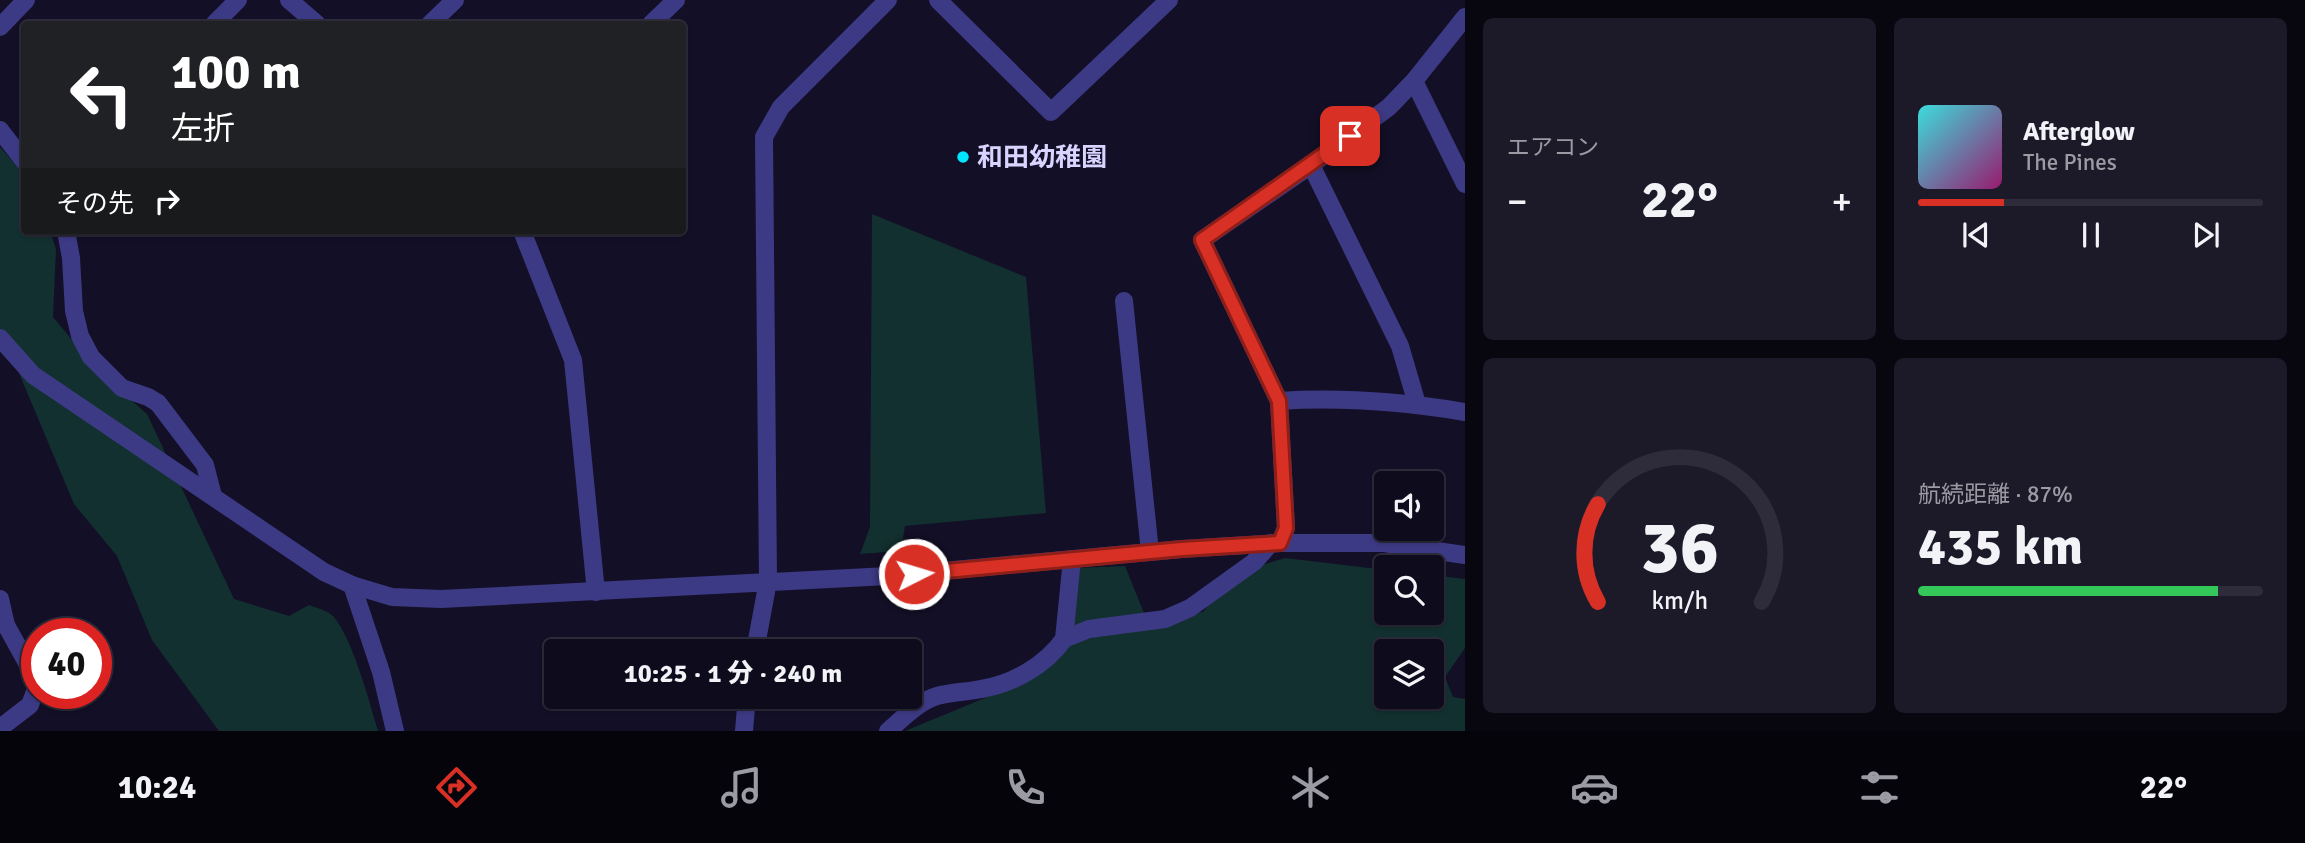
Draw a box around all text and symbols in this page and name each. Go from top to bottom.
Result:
text: 100 m [171,42,301,102]
icon: left [56,49,147,140]
pin [1320,106,1380,166]
text: 左折 [171,109,235,148]
text: Afterglow [2023,116,2135,148]
icon: arrive [1331,117,1369,155]
text: エアコン [1507,133,1599,162]
place label: 和田幼稚園 [977,142,1107,174]
text: The Pines [2023,148,2117,177]
marker: 和田幼稚園 [955,149,971,165]
text: 22° [1641,168,1718,232]
text: − [1507,178,1528,225]
text: + [1831,178,1852,225]
icon: right [148,182,186,220]
text: その先 [56,188,134,220]
icon: previous [1957,216,1995,254]
icon: pause [2072,216,2110,254]
icon: next [2187,216,2225,254]
map controls [1374,471,1444,709]
button: sound [1374,471,1444,541]
text: 航続距離 · 87% [1918,480,2073,509]
text: 36 [1640,504,1719,593]
text: 435 km [1918,515,2083,579]
position arrow [877,537,951,611]
button: search [1374,555,1444,625]
text: km/h [1651,584,1708,615]
speed limit sign: 40 [21,618,112,709]
button: layers [1374,639,1444,709]
text: 10:25 · 1 分 · 240 m [624,658,842,690]
icon: directions [432,763,481,812]
icon: music [717,763,766,812]
icon: phone [1001,763,1050,812]
icon: climate [1286,763,1335,812]
icon: car [1570,763,1619,812]
icon: filters [1855,763,1904,812]
text: 10:24 [118,768,196,807]
text: 22° [2140,768,2187,807]

